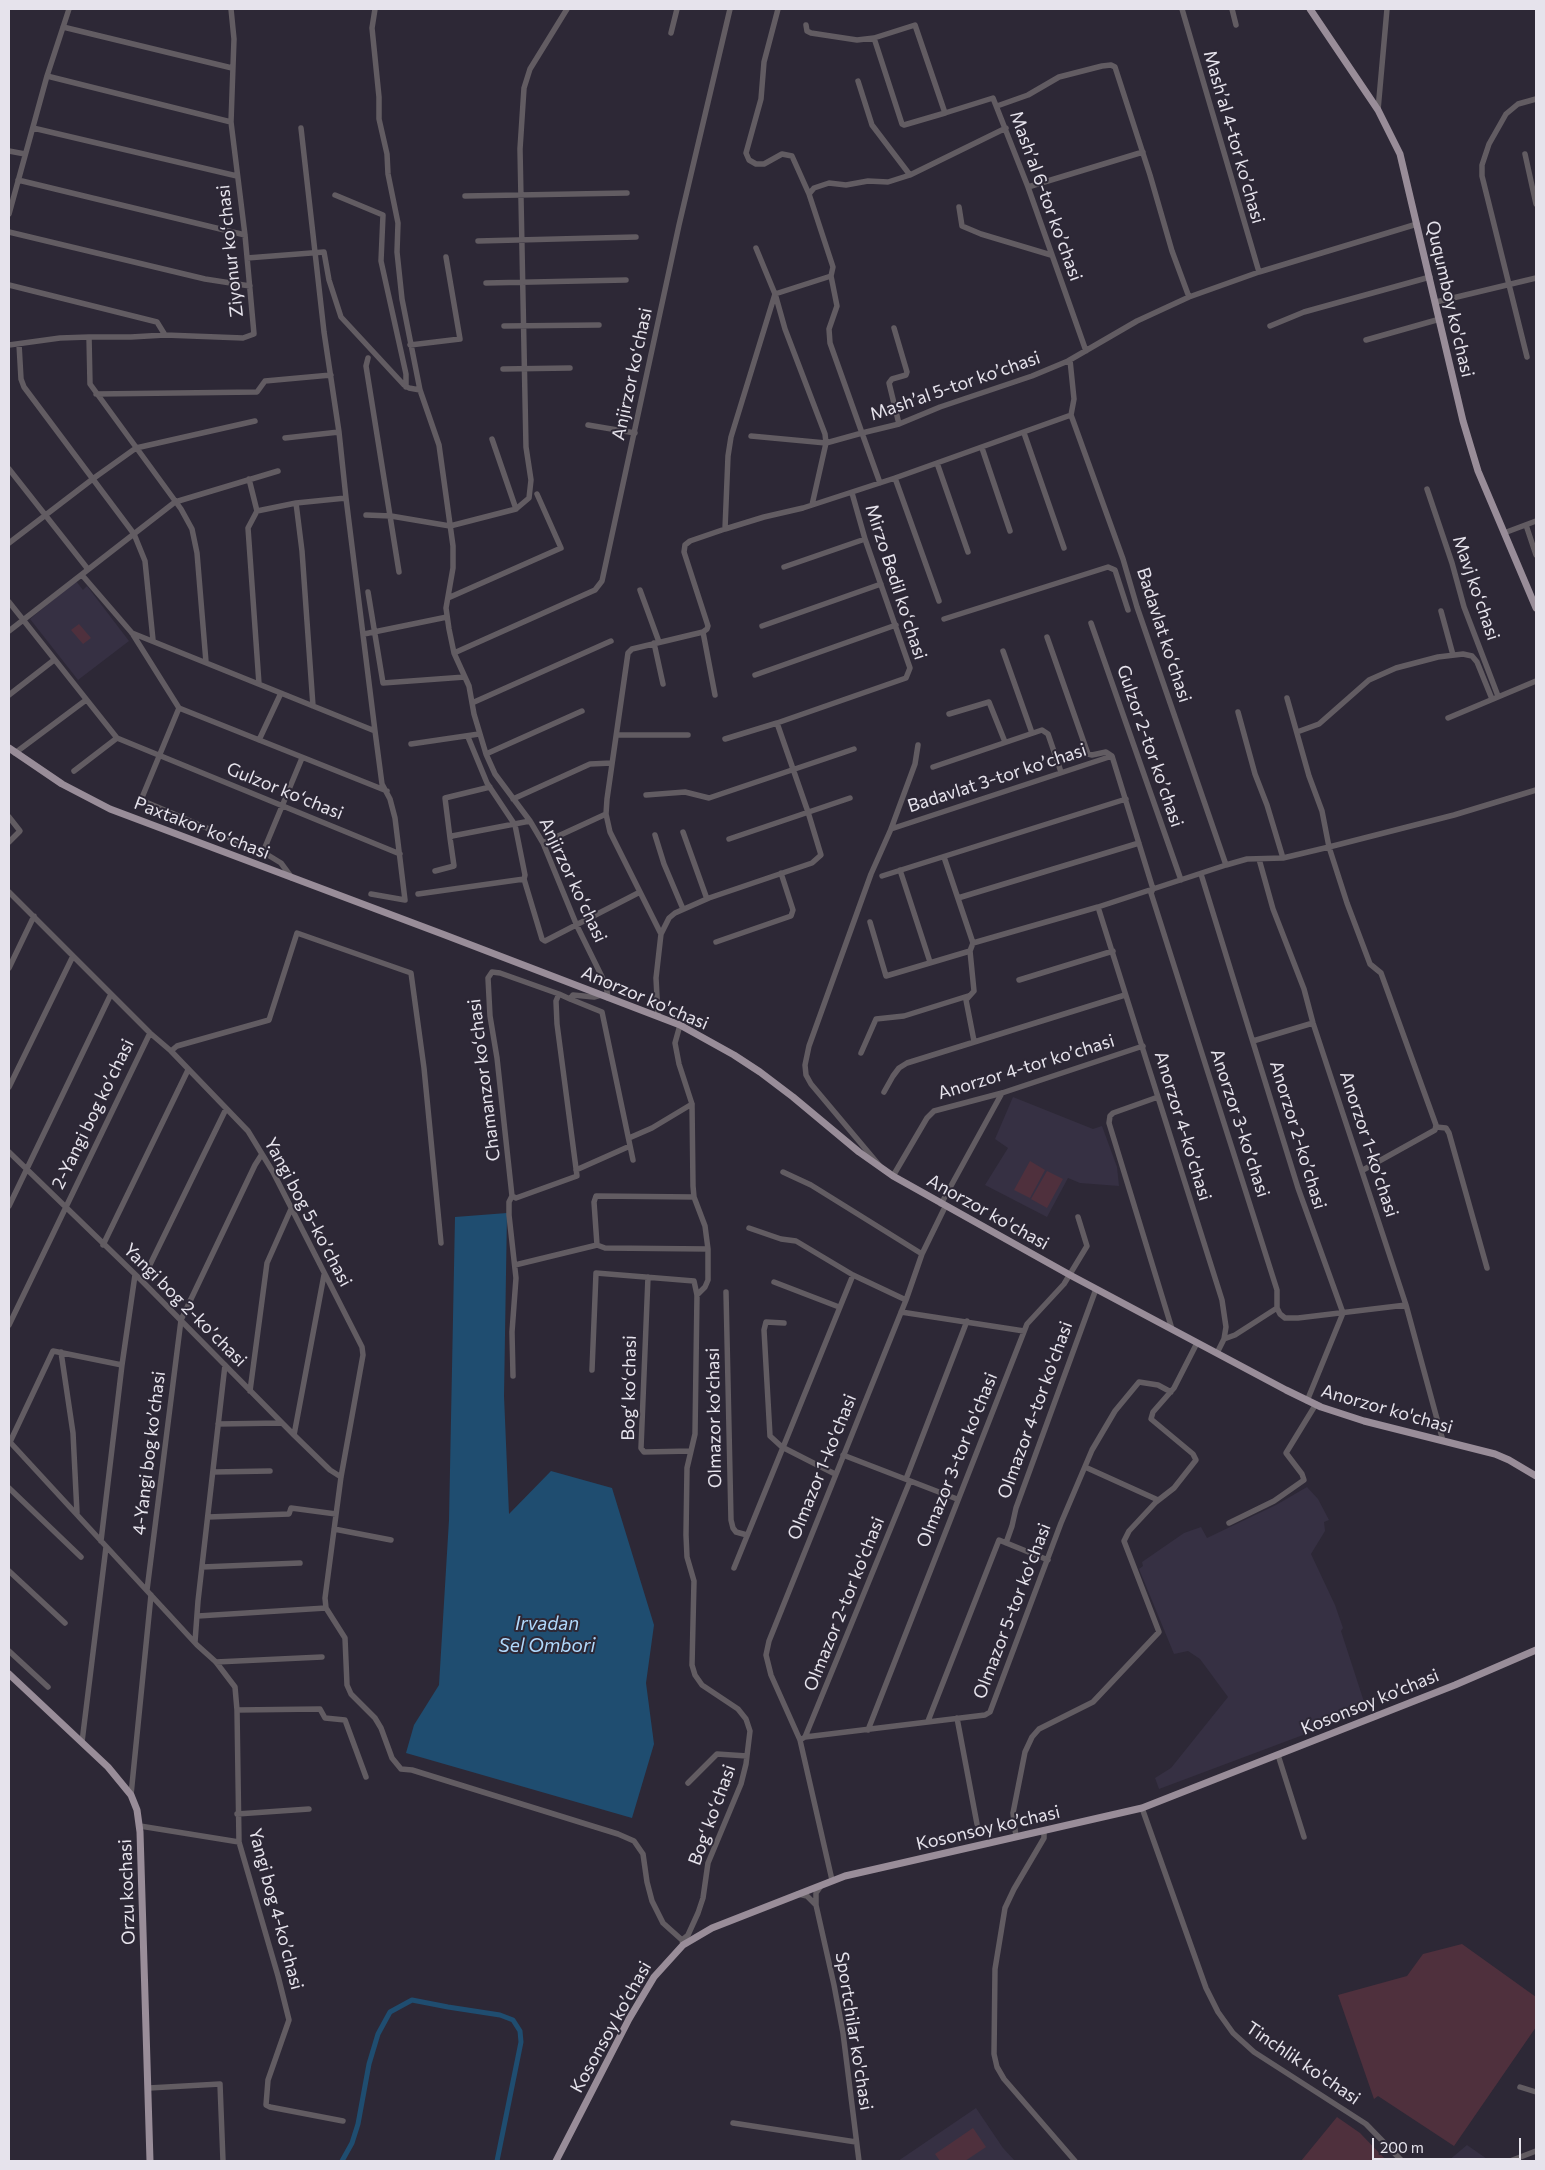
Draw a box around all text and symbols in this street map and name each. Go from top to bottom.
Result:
street label: Mashʼal 4-tor koʼchasi [1199,48,1269,226]
street label: Mashʼal 6-tor koʼchasi [1005,108,1087,284]
street label: Ziyonur koʻchasi [212,184,248,318]
street label: Ququmboy ko'chasi [1421,219,1479,379]
street label: Anjirzor koʻchasi [607,306,657,442]
street label: Mashʼal 5-tor koʼchasi [867,347,1043,425]
street label: Mirzo Bedil koʻchasi [861,502,931,662]
street label: Mavj koʻchasi [1448,533,1504,643]
street label: Badavlat koʻchasi [1132,565,1196,705]
street label: Gulzor 2-tor koʼchasi [1112,662,1188,830]
street label: Badavlat 3-tor koʼchasi [905,739,1089,817]
street label: Gulzor koʻchasi [224,758,346,824]
street label: Paxtakor koʻchasi [131,792,273,864]
street label: Anjirzor koʻchasi [535,814,611,946]
street label: Anorzor ko'chasi [578,961,712,1035]
street label: Chamanzor koʻchasi [463,998,505,1162]
street label: Anorzor 4-tor koʼchasi [935,1030,1117,1104]
street label: 2-Yangi bog koʼchasi [47,1035,139,1193]
street label: Аnorzor 3-koʼchasi [1206,1046,1274,1200]
street label: Аnorzor 4-koʼchasi [1150,1049,1216,1203]
street label: Аnorzor 2-koʼchasi [1265,1058,1331,1212]
street label: Аnorzor 1-koʼchasi [1335,1068,1403,1220]
street label: Yangi bog 5-koʼchasi [260,1134,356,1290]
street label: Anorzor ko'chasi [923,1170,1053,1254]
street label: Yangi bog 2-koʼchasi [119,1239,251,1371]
street label: Olmazor 4-tor ko'chasi [993,1318,1077,1502]
street label: Bogʻ koʻchasi [617,1335,641,1441]
street label: Olmazor koʻchasi [702,1348,726,1488]
street label: 4-Yangi bog koʼchasi [128,1370,170,1536]
street label: Olmazor 3-tor ko'chasi [912,1370,1002,1550]
street label: Anorzor ko'chasi [1319,1380,1455,1438]
street label: Olmazor 1-ko'chasi [783,1391,861,1543]
street label: Olmazor 2-tor ko'chasi [799,1514,889,1694]
street label: Olmazor 5-tor ko'chasi [969,1520,1055,1702]
water label: Irvadan Sel Ombori [499,1613,595,1657]
street label: Kosonsoy ko’chasi [1298,1664,1442,1740]
street label: Bogʻ koʻchasi [684,1762,740,1868]
street label: Kosonsoy ko’chasi [914,1801,1062,1855]
street label: Yangi bog 4-koʼchasi [244,1826,308,1992]
street label: Orzu kochasi [114,1839,140,1945]
street label: Sportchilar ko'chasi [831,1950,877,2112]
street label: Kosonsoy ko’chasi [566,1957,656,2097]
street label: Tinchlik ko'chasi [1242,2017,1364,2109]
scale bar [1375,2128,1524,2160]
text: 200 m [1380,2138,1424,2156]

